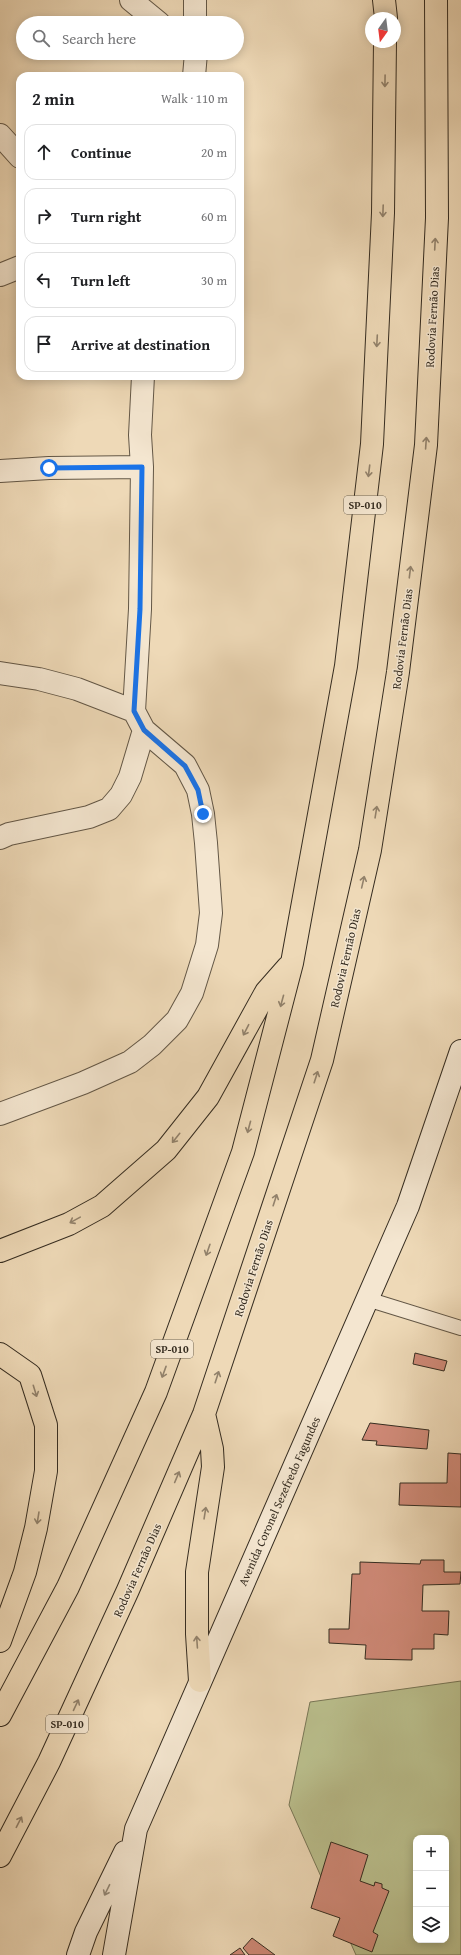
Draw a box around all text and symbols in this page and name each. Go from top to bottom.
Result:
north arrow [365,12,401,48]
search box [16,16,244,60]
icon: search [30,27,52,49]
text: Search here [62,28,136,49]
one-way arrow [381,74,389,87]
text: 2 min [32,86,74,111]
text: Walk · 110 m [161,89,228,108]
icon: ahead [33,141,55,163]
text: Continue [71,142,132,163]
text: 20 m [201,143,227,162]
one-way arrow [379,204,387,217]
icon: right [33,205,55,227]
text: Turn right [71,206,142,227]
text: 60 m [201,207,227,226]
one-way arrow [432,238,439,251]
street label: Rodovia Fernão Dias [421,266,443,368]
icon: left [33,269,55,291]
text: Turn left [71,270,130,291]
text: 30 m [201,271,227,290]
icon: arrive [33,333,55,355]
text: Arrive at destination [71,334,210,355]
one-way arrow [373,334,380,347]
one-way arrow [422,437,429,450]
route start [40,459,58,477]
one-way arrow [365,464,372,477]
road number: SP-010 [344,496,386,514]
one-way arrow [407,566,414,579]
street label: Rodovia Fernão Dias [387,588,417,690]
route end [194,805,212,823]
one-way arrow [372,806,380,819]
one-way arrow [360,876,367,889]
street label: Rodovia Fernão Dias [325,907,365,1009]
one-way arrow [278,994,285,1007]
one-way arrow [242,1023,249,1035]
one-way arrow [313,1070,320,1083]
one-way arrow [245,1120,252,1133]
one-way arrow [171,1133,180,1144]
one-way arrow [272,1194,279,1207]
one-way arrow [70,1217,82,1224]
street label: Rodovia Fernão Dias [229,1217,277,1319]
one-way arrow [204,1244,211,1257]
road number: SP-010 [151,1340,193,1358]
one-way arrow [159,1366,167,1378]
one-way arrow [214,1370,221,1383]
one-way arrow [32,1384,39,1397]
street label: Avenida Coronel Sezefredo Fagundes [234,1413,324,1588]
one-way arrow [174,1472,181,1484]
one-way arrow [201,1507,209,1520]
one-way arrow [34,1511,42,1524]
street label: Rodovia Fernão Dias [109,1520,165,1620]
one-way arrow [194,1636,201,1649]
one-way arrow [72,1699,80,1711]
road number: SP-010 [46,1715,88,1733]
one-way arrow [15,1816,23,1828]
map controls [413,1835,449,1943]
button: + [413,1835,449,1871]
button: − [413,1871,449,1907]
one-way arrow [103,1883,110,1895]
button: layers [413,1907,449,1943]

